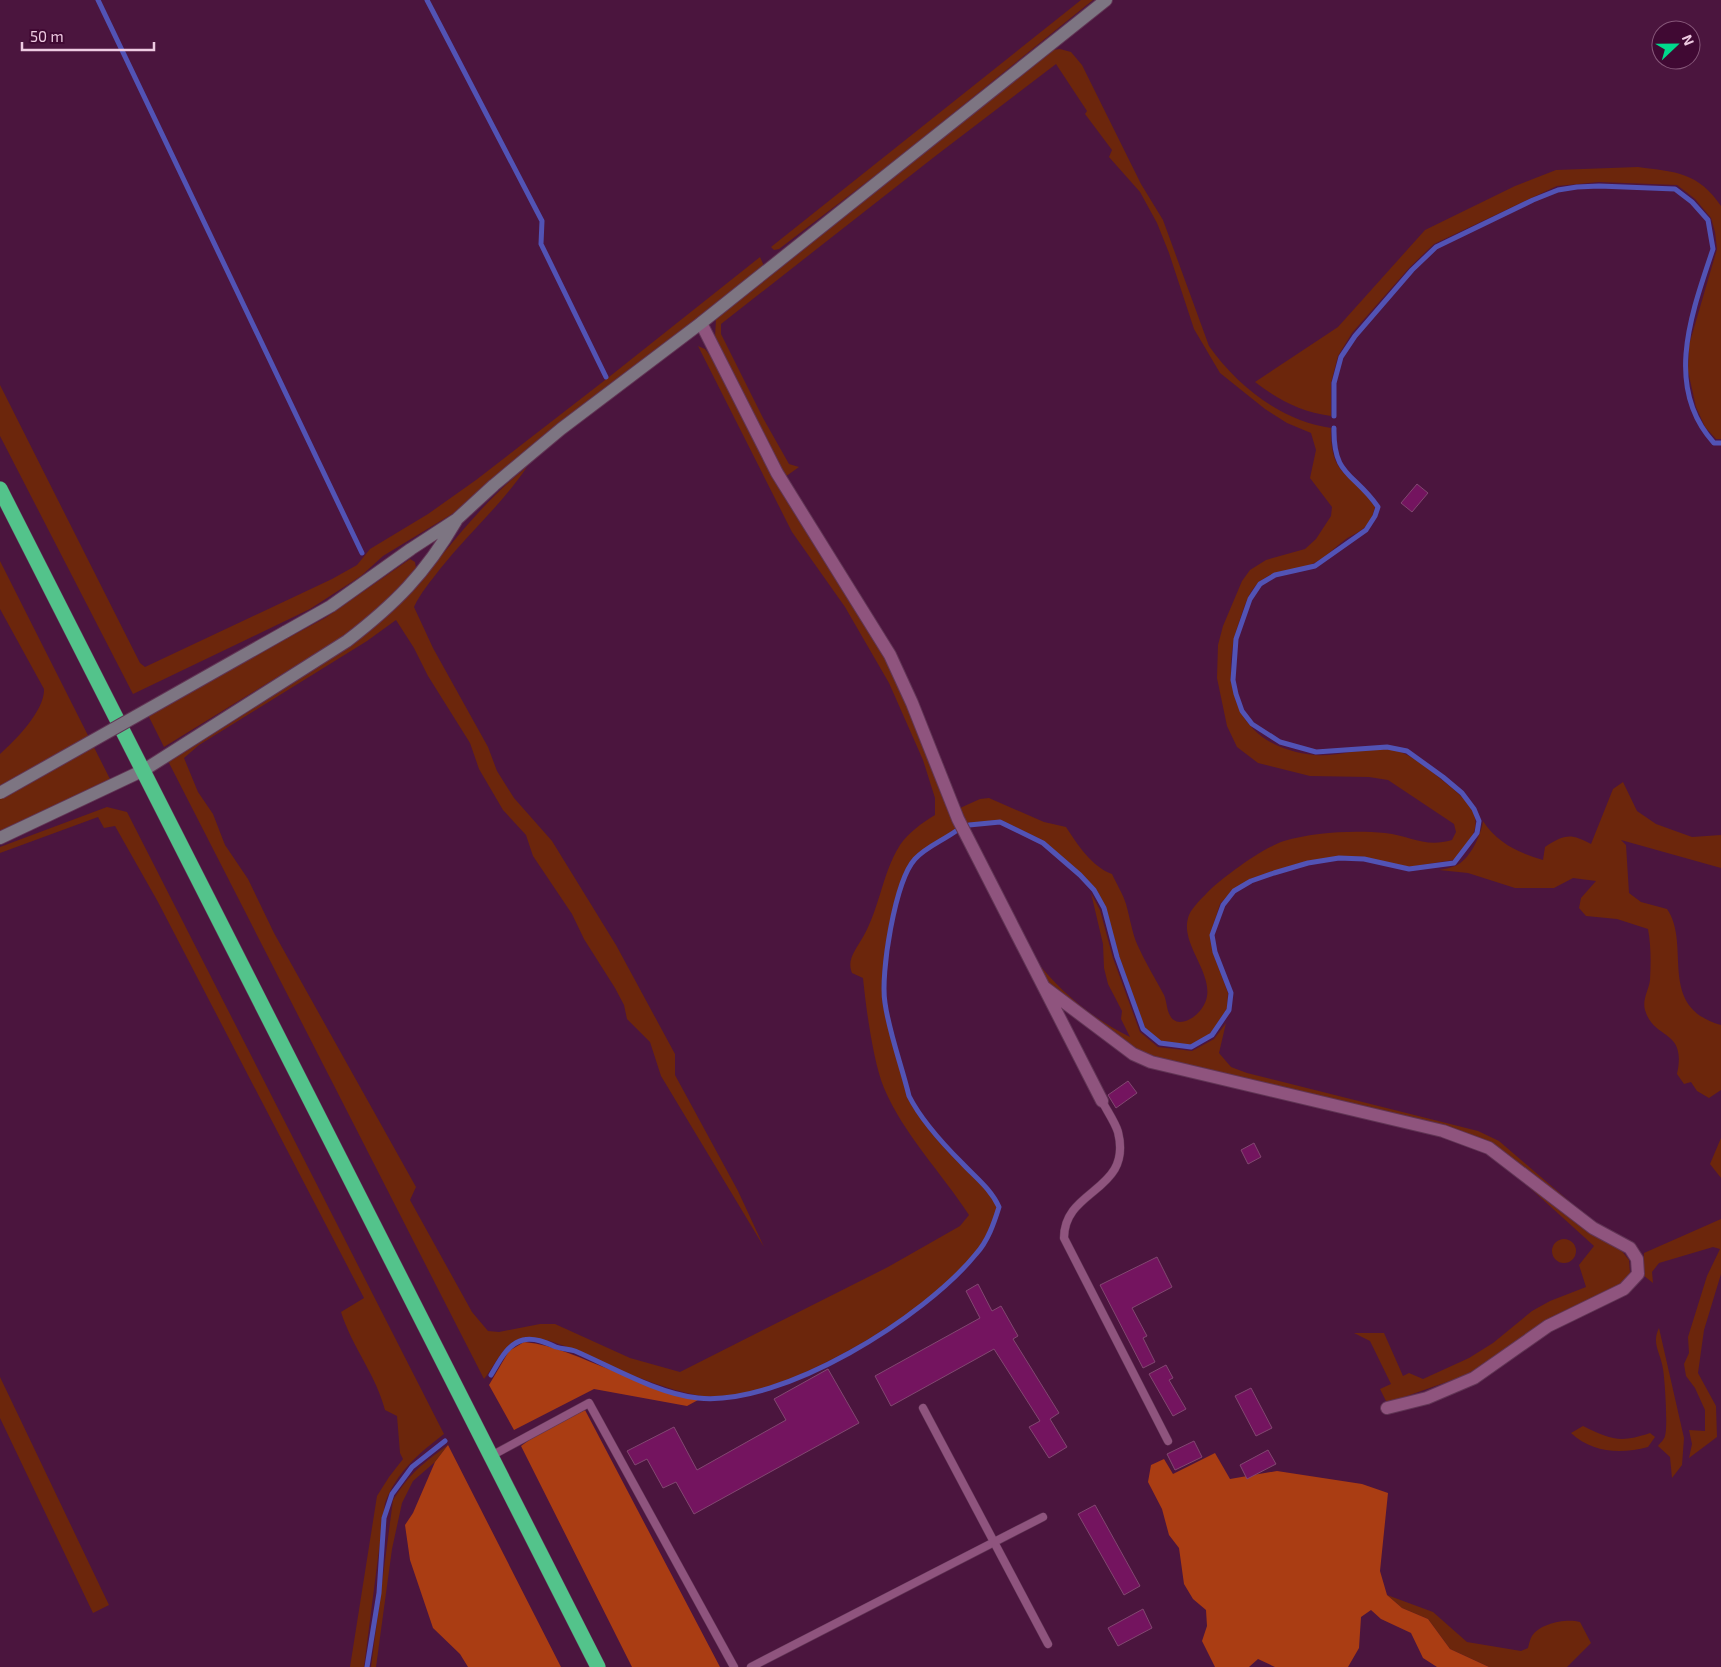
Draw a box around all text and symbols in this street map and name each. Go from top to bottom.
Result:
scale bar [22,20,155,52]
north arrow [1651,20,1701,70]
text: 50 m [30,27,64,45]
text: N [1679,32,1698,48]

